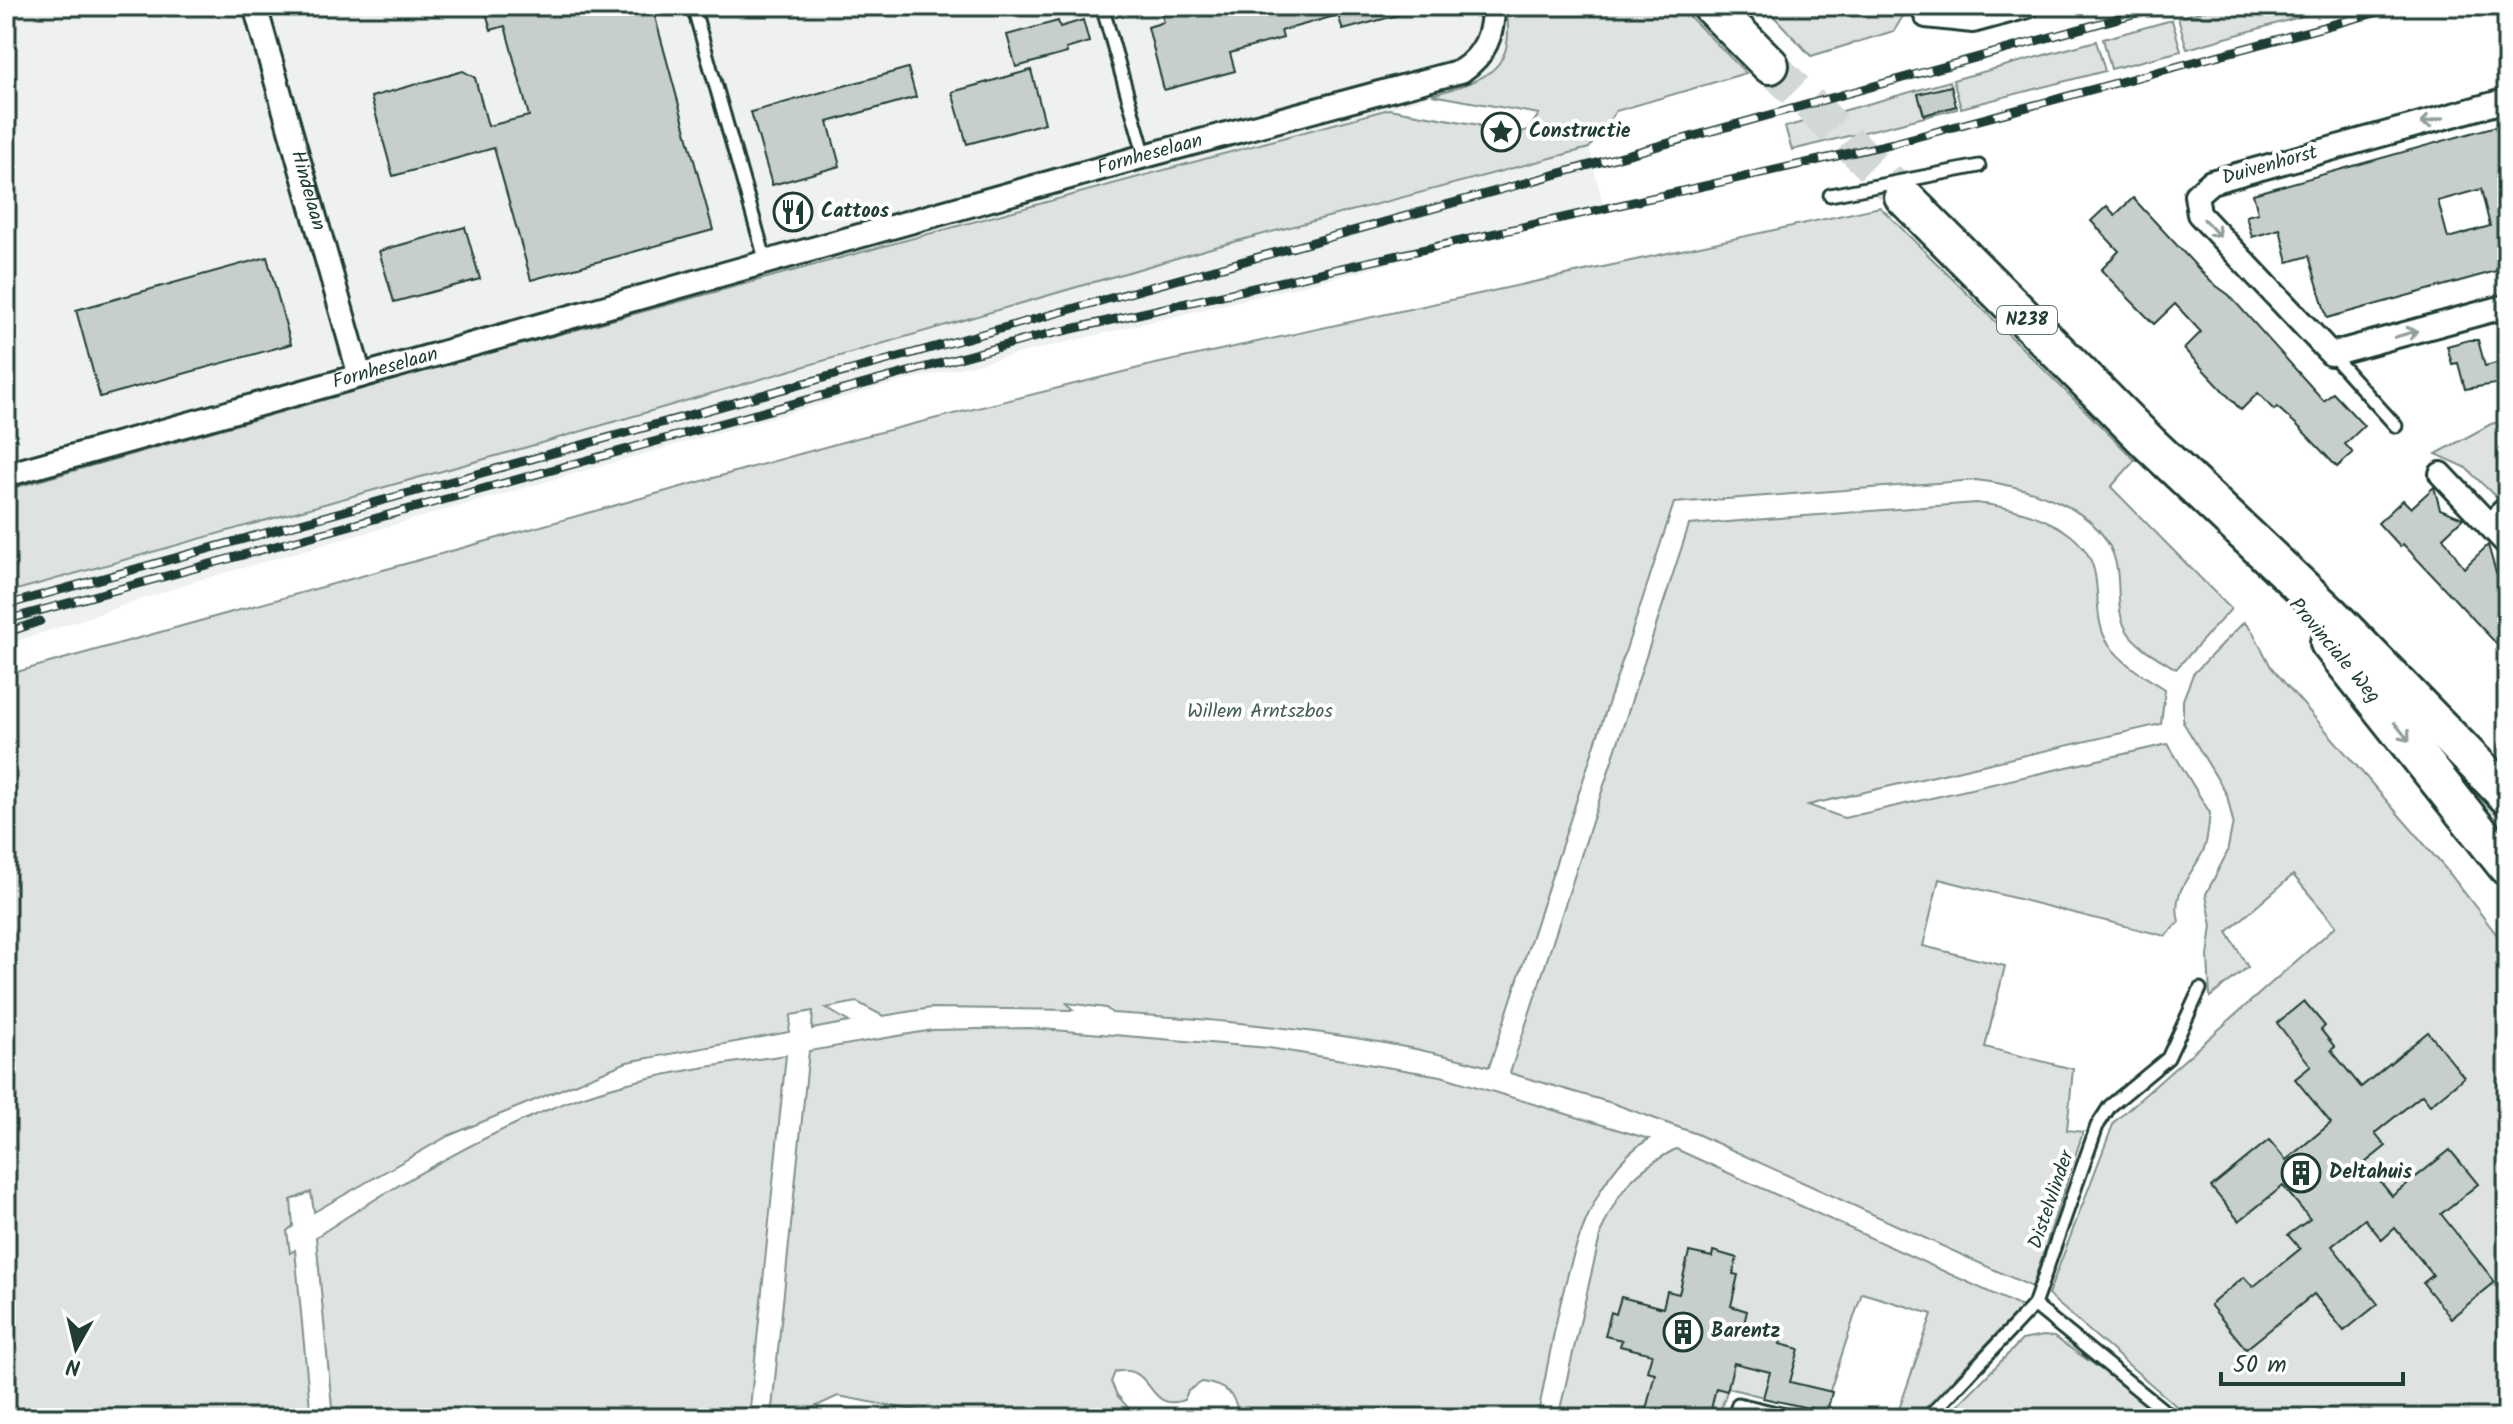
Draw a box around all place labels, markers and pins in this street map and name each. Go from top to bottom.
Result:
place icon: Constructie [1480,111,1522,153]
place label: Constructie [1529,116,1631,148]
restaurant icon: Cattoos [772,191,814,233]
place label: Cattoos [821,196,890,228]
building icon: Deltahuis [2280,1152,2322,1194]
place label: Deltahuis [2329,1157,2413,1189]
building icon: Barentz [1662,1311,1704,1353]
place label: Barentz [1711,1316,1780,1348]

